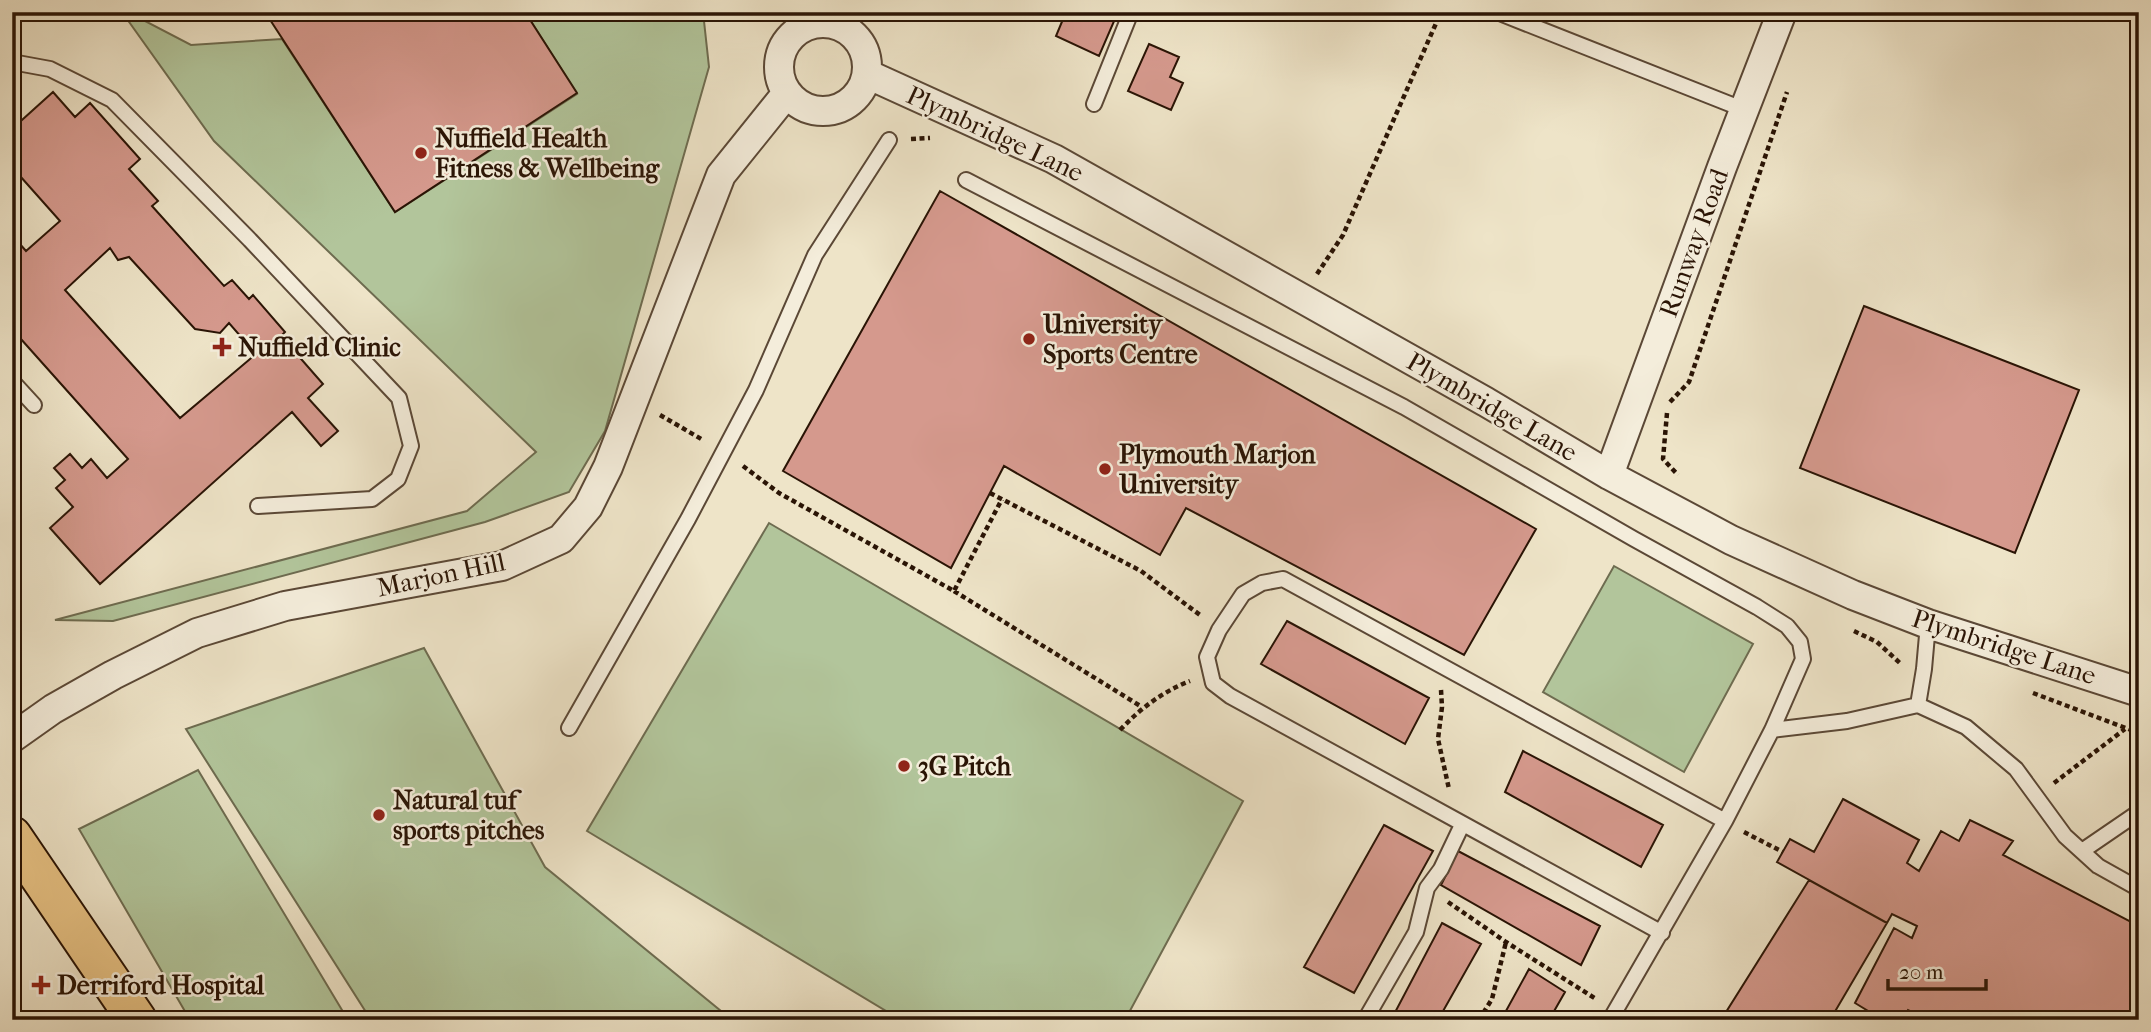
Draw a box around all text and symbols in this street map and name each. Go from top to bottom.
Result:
street label: Plymbridge Lane [902,79,1089,189]
place label: Nuffield Health Fitness & Wellbeing [434,123,660,184]
marker: Nuffield Health Fitness & Wellbeing [413,145,429,161]
street label: Runway Road [1653,164,1735,321]
place label: University Sports Centre [1042,309,1198,370]
marker: University Sports Centre [1021,331,1037,347]
place label: Nuffield Clinic [238,332,401,363]
marker: Nuffield Clinic [212,337,232,357]
street label: Plymbridge Lane [1401,346,1583,468]
place label: Plymouth Marjon University [1118,439,1316,500]
marker: Plymouth Marjon University [1097,461,1113,477]
street label: Marjon Hill [374,546,508,604]
street label: Plymbridge Lane [1908,603,2100,691]
place label: 3G Pitch [918,751,1011,782]
marker: 3G Pitch [896,758,912,774]
place label: Natural tuf sports pitches [393,785,545,846]
marker: Natural tuf sports pitches [371,807,387,823]
scale bar [1888,948,1986,992]
text: 20 m [1899,960,1944,984]
place label: Derriford Hospital [57,970,265,1001]
marker: Derriford Hospital [31,975,51,995]

